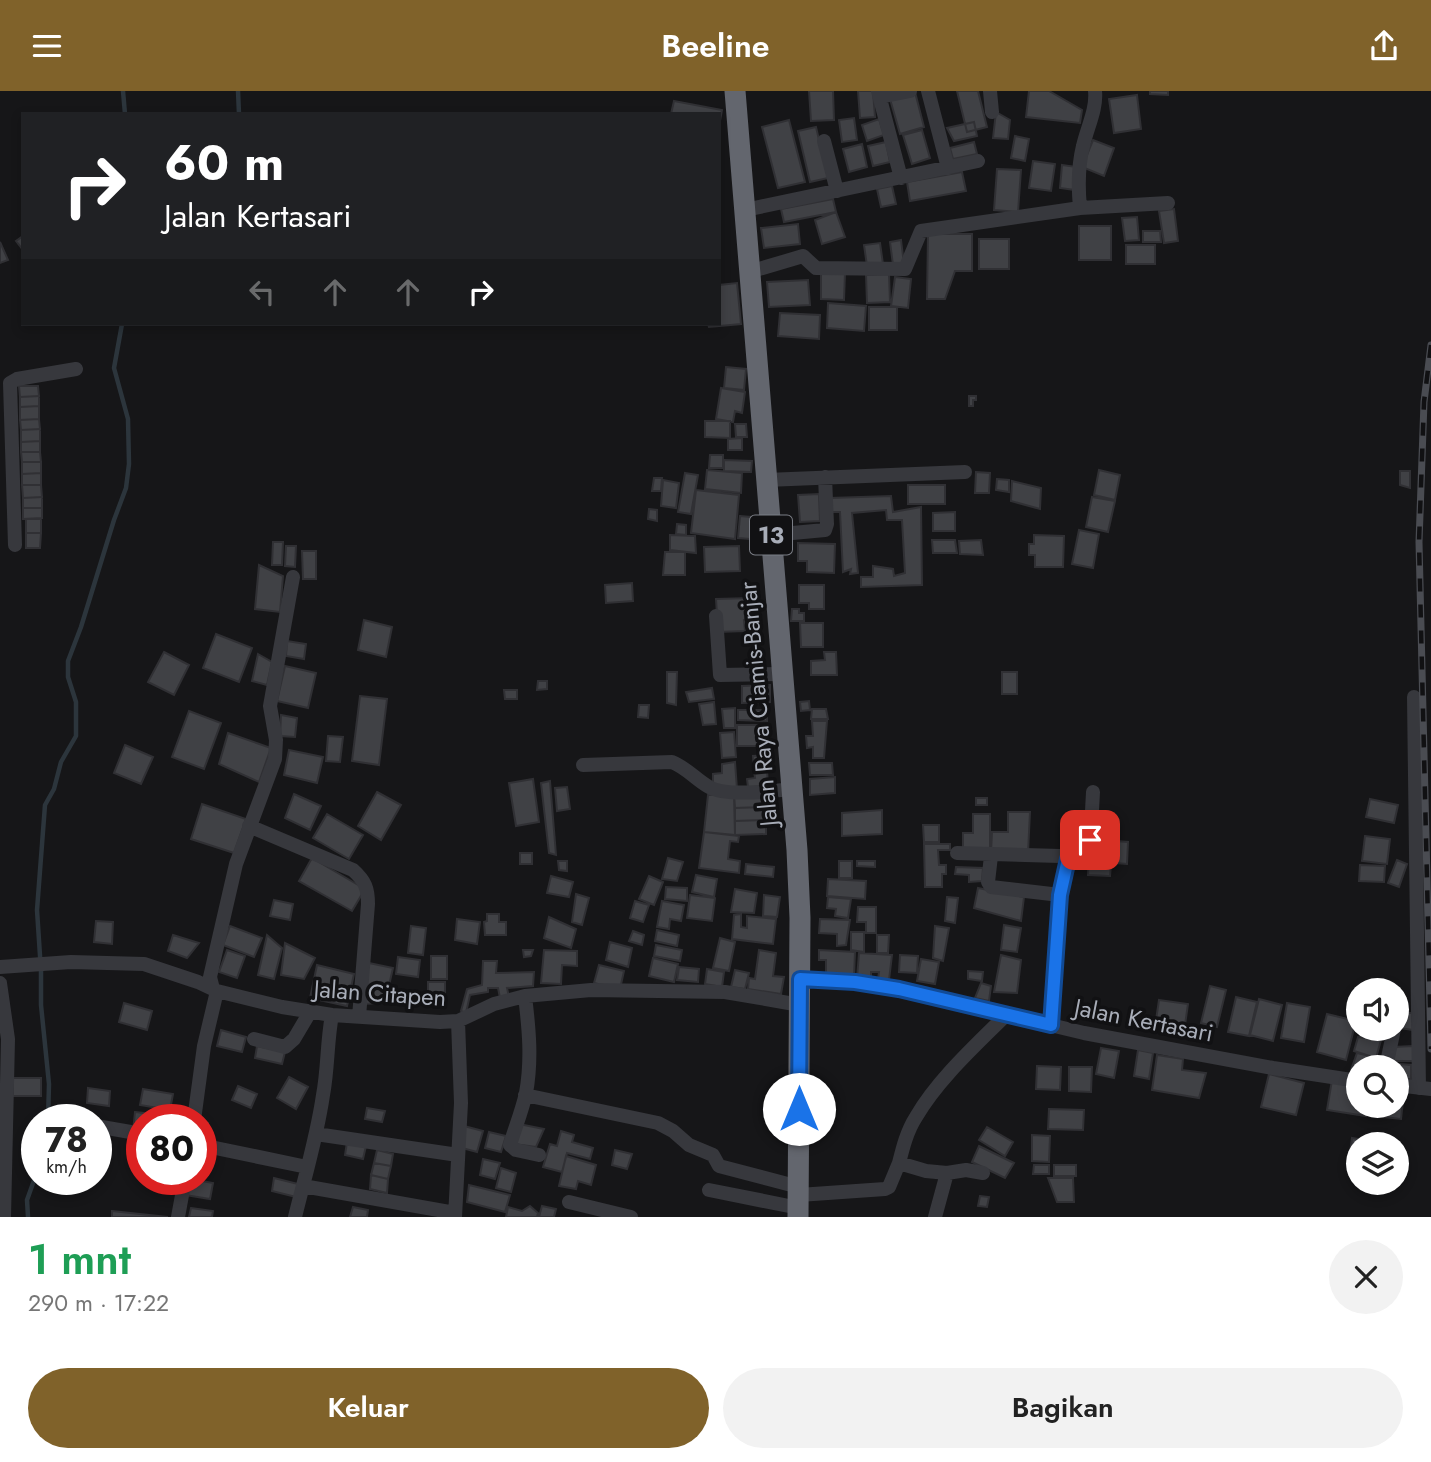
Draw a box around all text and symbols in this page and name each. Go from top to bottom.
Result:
text: Beeline [661,23,770,69]
icon: menu [28,27,66,65]
icon: share [1365,27,1403,65]
text: 60 m [164,128,284,198]
icon: right [49,140,140,231]
text: Jalan Kertasari [164,193,351,239]
icon: left [243,273,281,311]
icon: ahead [316,273,354,311]
icon: ahead [389,273,427,311]
icon: right [462,273,500,311]
road number: 13 [750,515,792,555]
street label: Jalan Raya Ciamis-Banjar [730,579,786,831]
pin [1060,810,1120,870]
icon: arrive [1071,821,1109,859]
street label: Jalan Citapen [310,971,447,1015]
map controls [1346,978,1409,1195]
button: sound [1346,978,1409,1041]
street label: Jalan Kertasari [1069,989,1216,1051]
button: search [1346,1055,1409,1118]
position arrow [762,1072,836,1146]
speed limit sign: 80 [126,1104,217,1195]
text: 78 [45,1115,88,1165]
button: layers [1346,1132,1409,1195]
text: km/h [46,1154,87,1180]
text: 1 mnt [28,1229,131,1290]
button: close [1329,1240,1403,1314]
text: 290 m · 17:22 [28,1286,169,1320]
button: Keluar [28,1368,709,1448]
button: Bagikan [723,1368,1403,1448]

